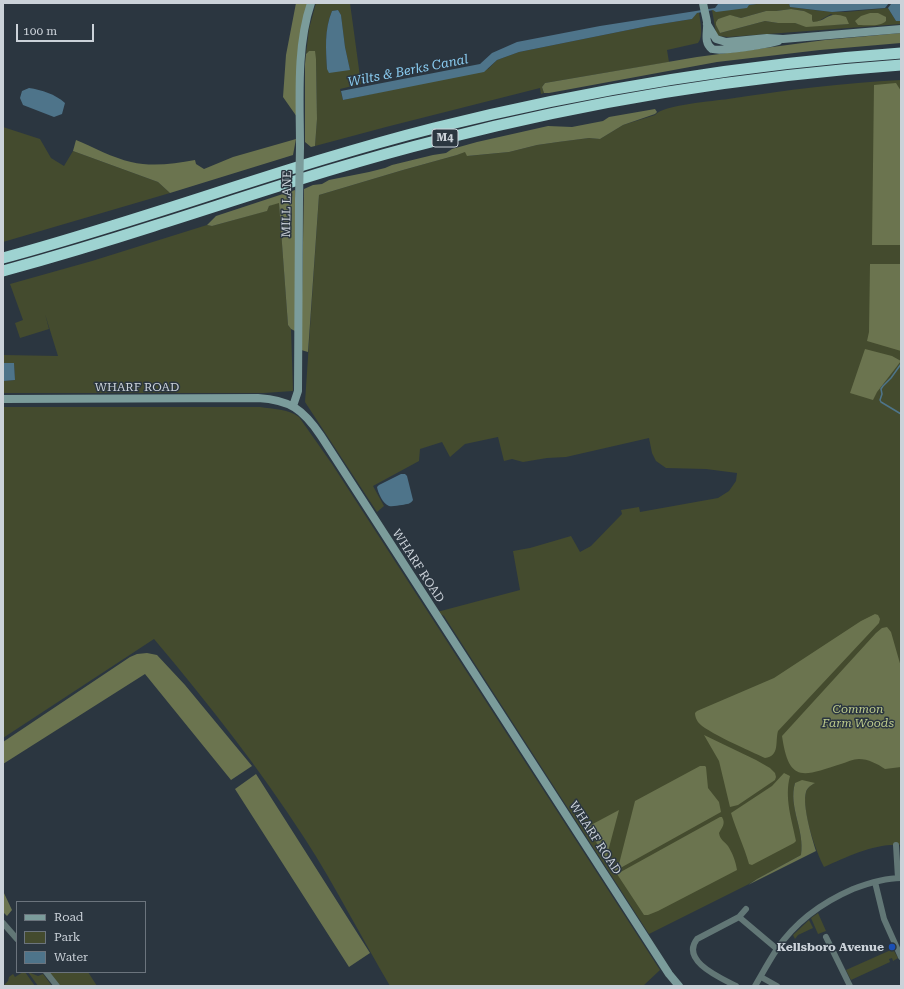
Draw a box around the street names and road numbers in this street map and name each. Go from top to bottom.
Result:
road number: M4 [432,129,458,147]
street label: MILL LANE [279,170,295,238]
street label: WHARF ROAD [95,380,179,394]
street label: WHARF ROAD [389,527,447,605]
street label: WHARF ROAD [566,799,624,877]

